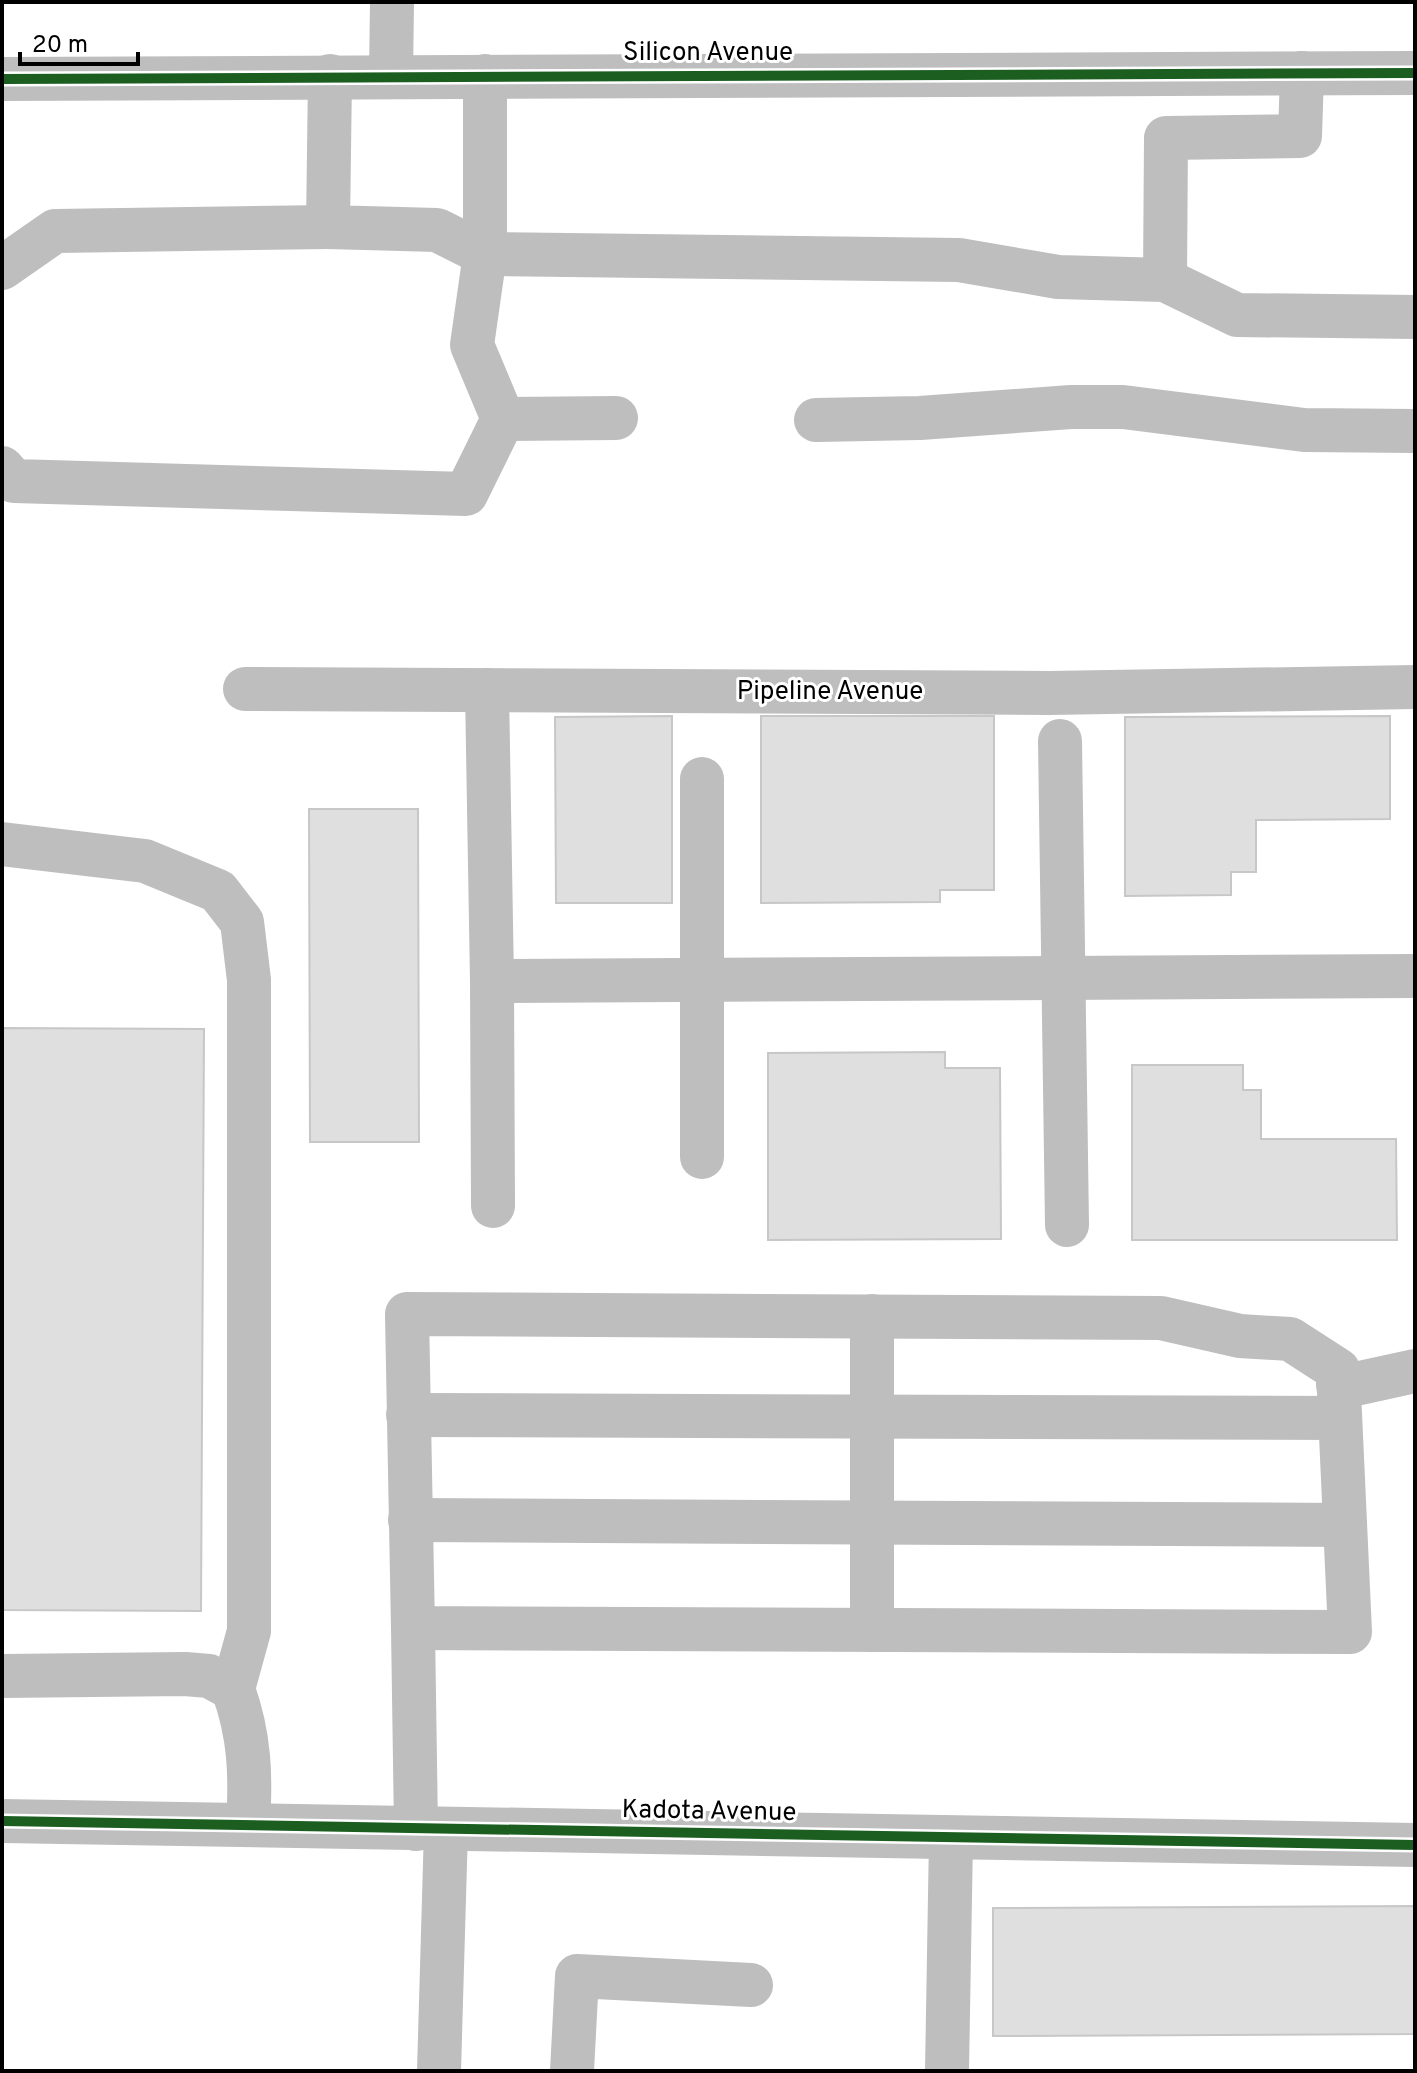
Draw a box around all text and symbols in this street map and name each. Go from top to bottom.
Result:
scale bar [20,16,138,66]
text: 20 m [32,31,88,61]
street label: Silicon Avenue [623,37,793,70]
street label: Pipeline Avenue [737,676,923,709]
street label: Kadota Avenue [621,1794,797,1830]

